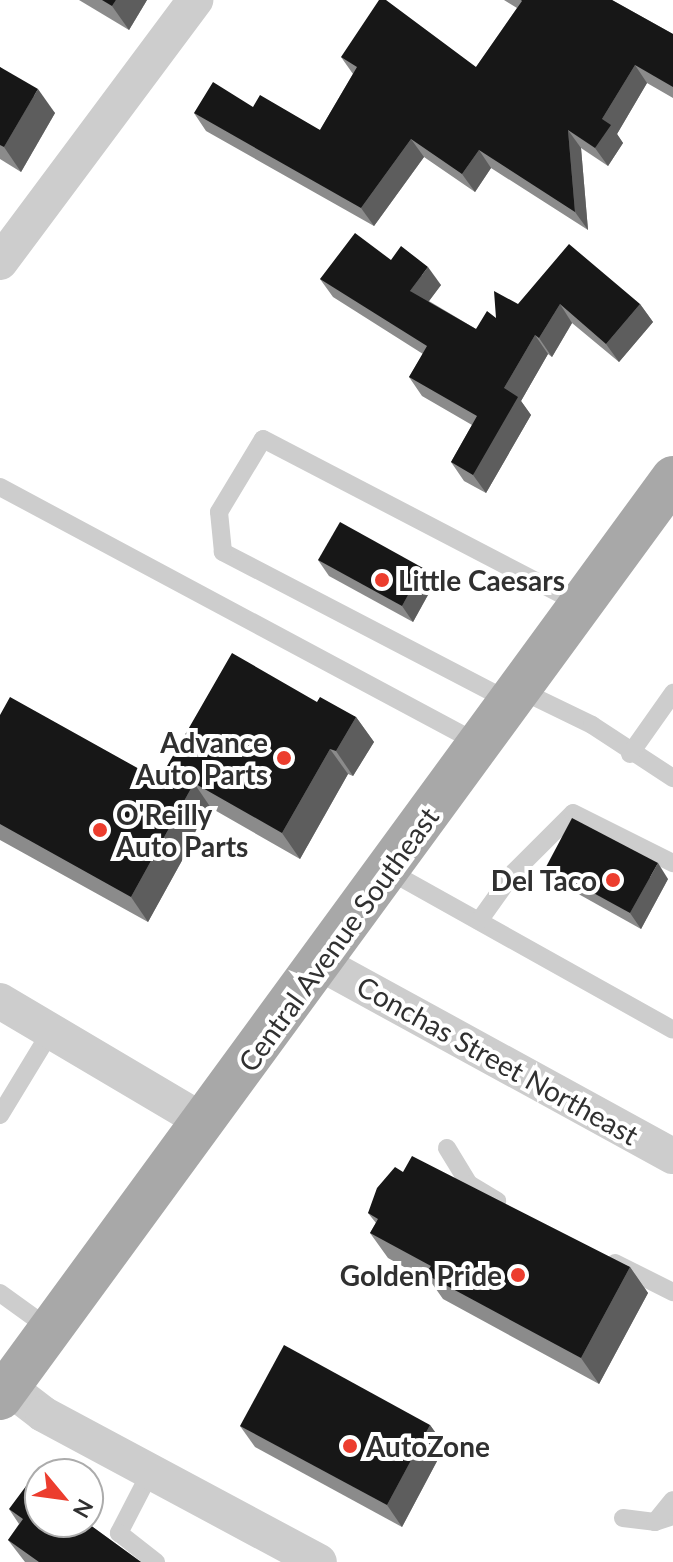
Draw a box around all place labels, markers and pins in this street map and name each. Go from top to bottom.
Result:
place label: Little Caesars [398,563,565,597]
marker: Little Caesars [373,571,391,589]
place label: Advance Auto Parts [136,725,268,791]
marker: Advance Auto Parts [275,749,293,767]
place label: O'Reilly Auto Parts [116,797,248,863]
marker: O'Reilly Auto Parts [91,821,109,839]
place label: Del Taco [490,863,597,897]
marker: Del Taco [604,871,622,889]
place label: Golden Pride [340,1258,502,1292]
marker: Golden Pride [509,1266,527,1284]
place label: AutoZone [366,1429,490,1463]
marker: AutoZone [341,1437,359,1455]

